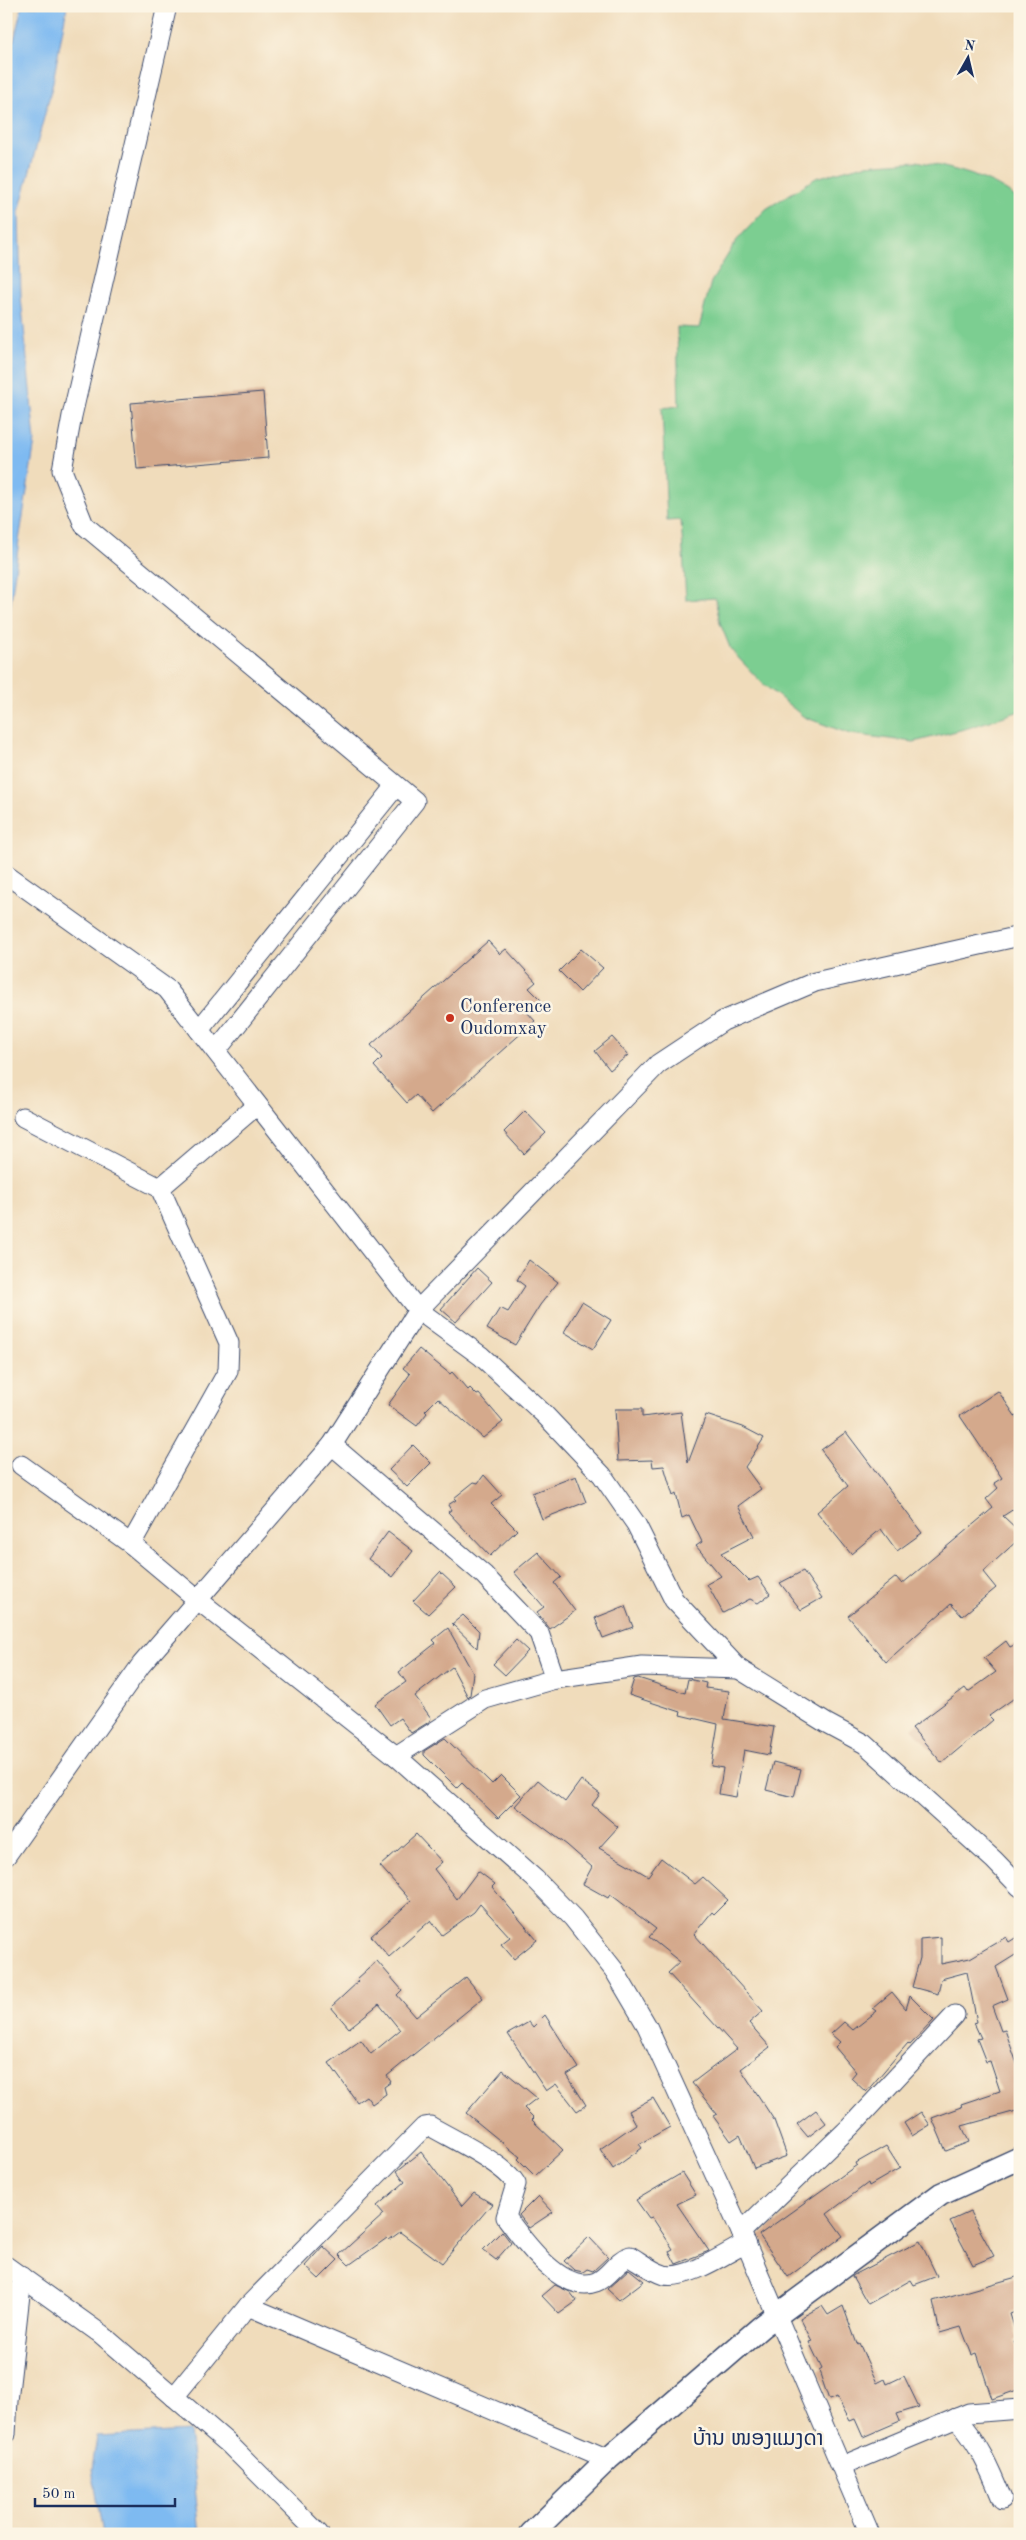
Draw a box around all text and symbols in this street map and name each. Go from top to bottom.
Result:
north arrow [944,32,994,82]
text: N [963,38,976,54]
place label: Conference Oudomxay [460,998,551,1039]
marker: Conference Oudomxay [444,1012,456,1024]
district label: ບ້ານ ໜອງແມງດາ [692,2427,824,2450]
scale bar [35,2475,175,2507]
text: 50 m [42,2487,76,2502]

